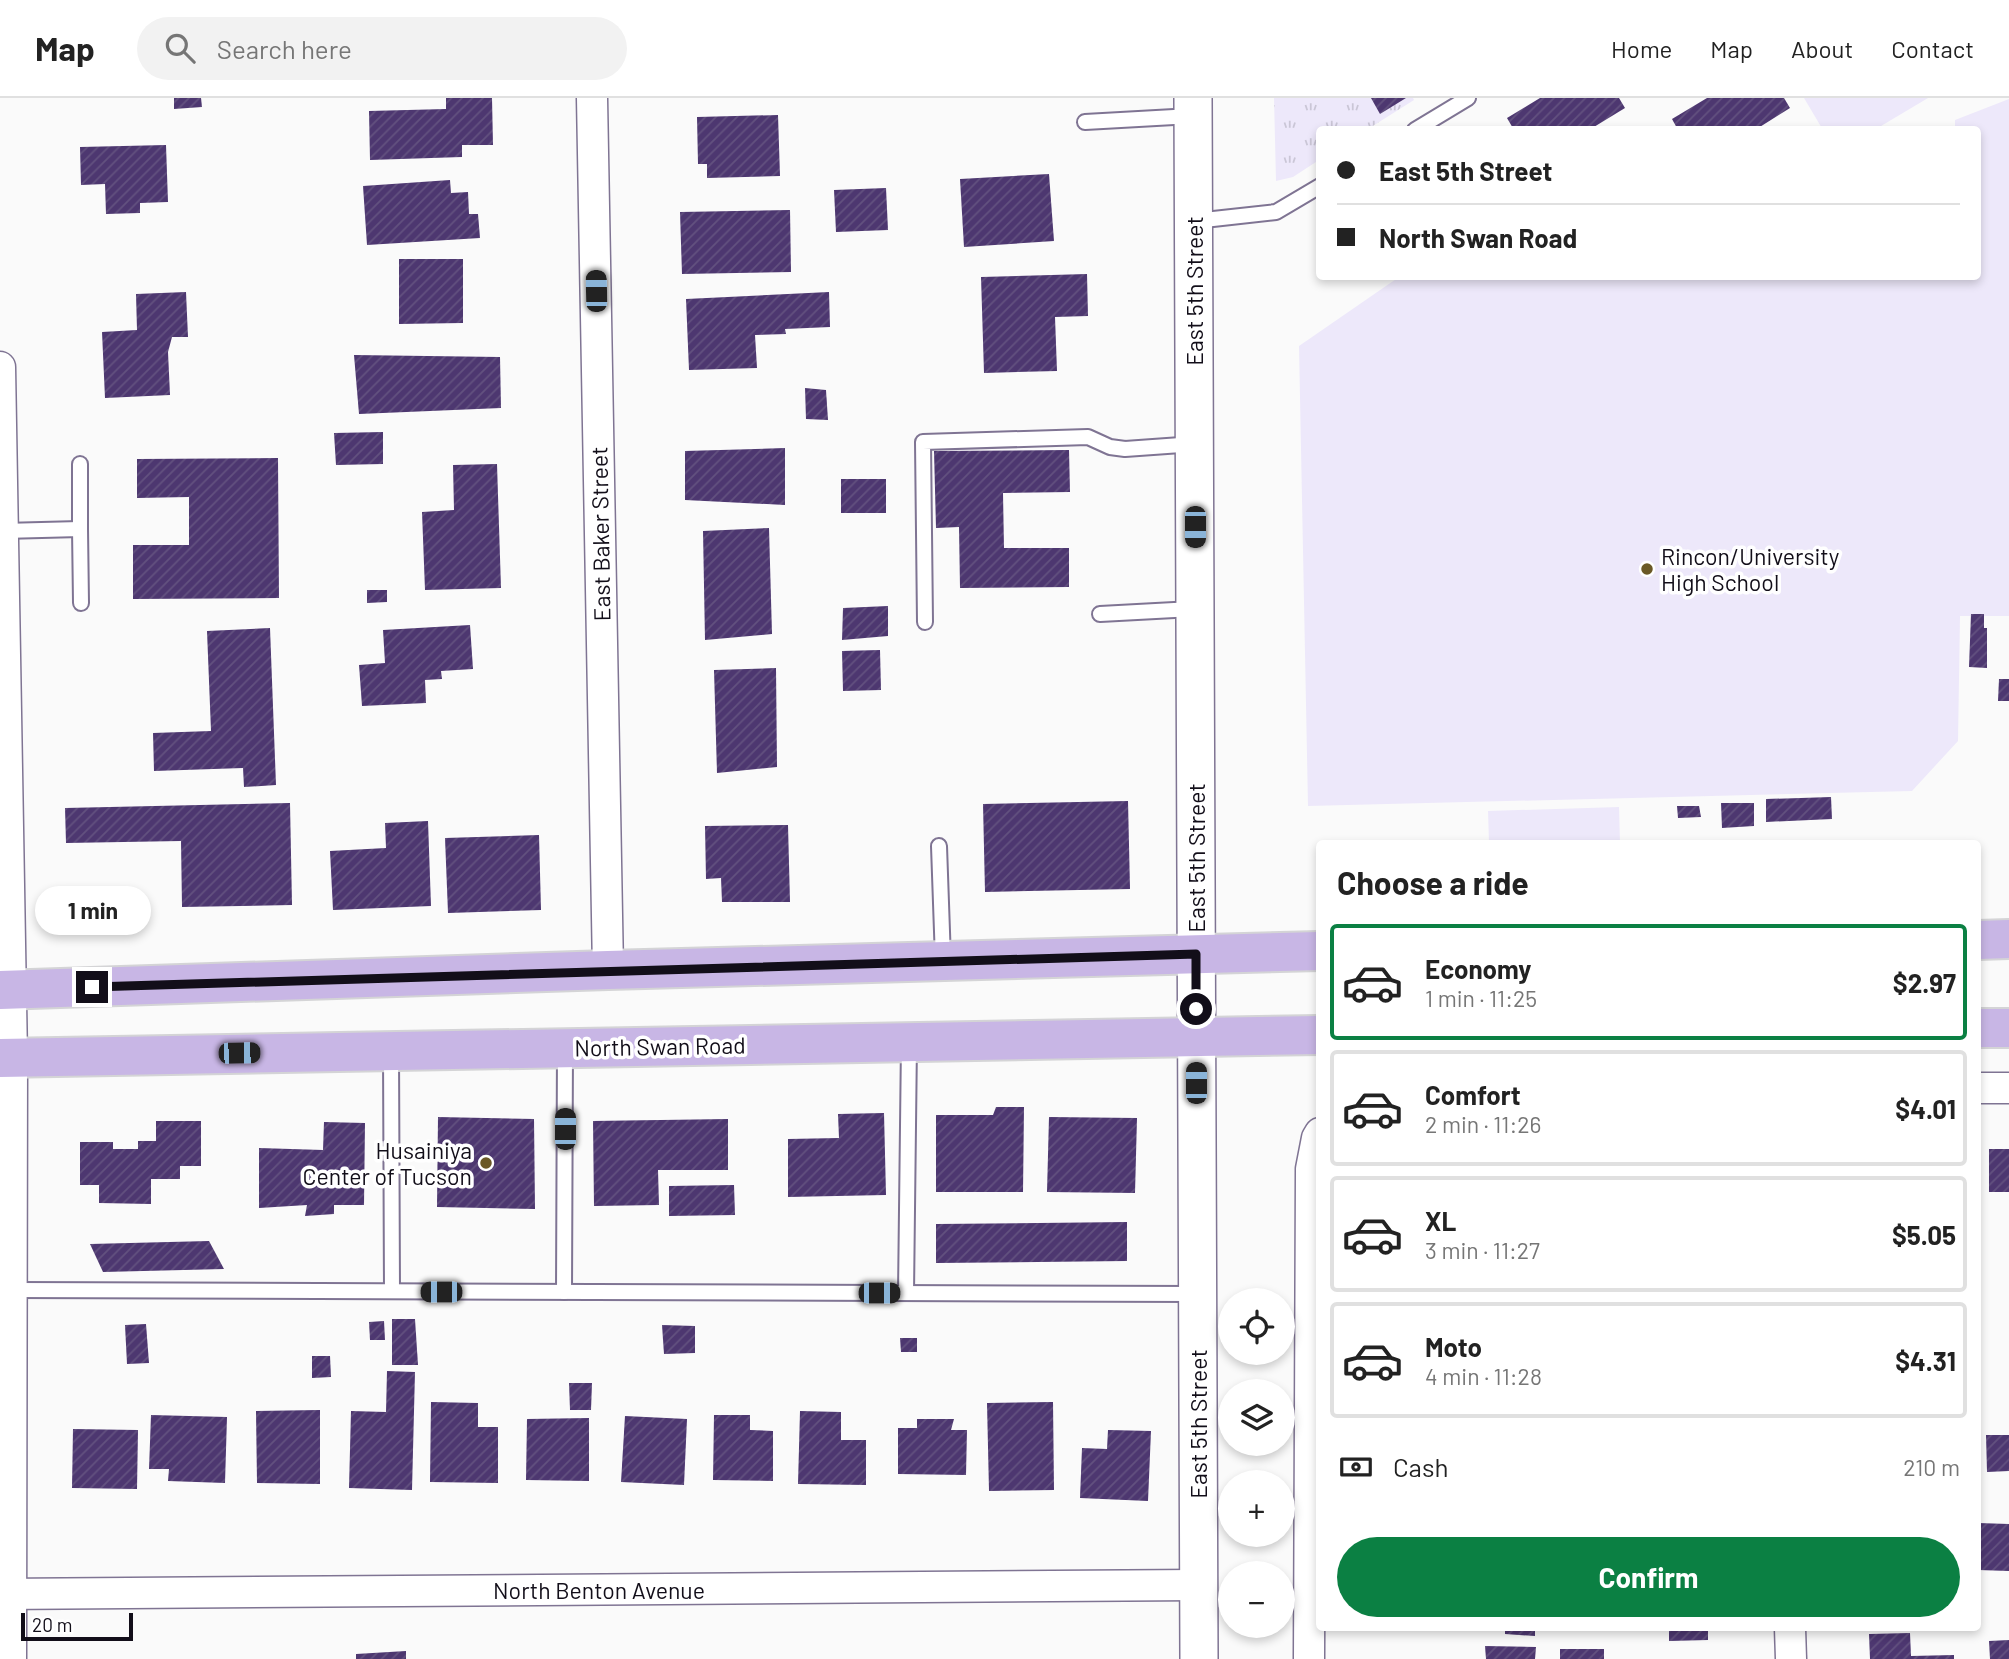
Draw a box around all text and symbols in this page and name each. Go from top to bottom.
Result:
search box [137,17,627,80]
text: Map [35,28,95,68]
icon: search [161,29,199,67]
text: Search here [217,33,352,64]
text: Home [1611,34,1672,63]
text: Map [1710,34,1753,63]
text: About [1791,34,1853,63]
text: Contact [1891,34,1974,63]
text: East 5th Street [1379,155,1552,186]
street label: East 5th Street [1180,216,1208,366]
text: North Swan Road [1379,222,1577,253]
car [586,270,607,312]
street label: East Baker Street [584,446,616,622]
car [1185,506,1206,548]
place label: Rincon/University High School [1661,542,1840,596]
marker: Rincon/University High School [1639,561,1655,577]
street label: East 5th Street [1182,783,1210,933]
text: Choose a ride [1337,863,1529,901]
callout: 1 min [34,886,150,934]
text: 1 min [68,896,118,924]
icon: car [1341,951,1404,1014]
text: Economy [1425,953,1531,984]
text: $2.97 [1893,967,1956,998]
route end [76,971,108,1003]
text: 1 min · 11:25 [1425,984,1537,1012]
route start [1180,993,1212,1025]
street label: North Swan Road [574,1031,746,1061]
car [218,1042,261,1064]
car [1186,1062,1207,1104]
icon: car [1341,1077,1404,1140]
text: Comfort [1425,1079,1521,1110]
text: $4.01 [1895,1093,1956,1124]
car [555,1108,576,1150]
text: 2 min · 11:26 [1425,1110,1541,1138]
place label: Husainiya Center of Tucson [303,1136,472,1190]
marker: Husainiya Center of Tucson [478,1155,494,1171]
icon: car [1341,1203,1404,1266]
text: XL [1425,1205,1456,1236]
text: $5.05 [1892,1219,1956,1250]
text: 3 min · 11:27 [1425,1236,1540,1264]
car [421,1282,463,1303]
car [859,1283,901,1304]
map controls [1218,1288,1295,1638]
button: locate [1218,1288,1295,1365]
icon: car [1341,1329,1404,1392]
text: Moto [1425,1331,1482,1362]
text: $4.31 [1895,1345,1956,1376]
street label: East 5th Street [1184,1349,1212,1499]
text: 4 min · 11:28 [1425,1362,1542,1390]
button: layers [1218,1379,1295,1456]
icon: cash [1337,1448,1375,1486]
text: Cash [1393,1451,1448,1482]
text: 210 m [1903,1453,1960,1481]
button: + [1218,1470,1295,1547]
button: Confirm [1337,1537,1960,1617]
button: − [1218,1561,1295,1638]
street label: North Benton Avenue [493,1576,705,1604]
scale bar [21,1610,133,1642]
text: 20 m [32,1613,72,1636]

